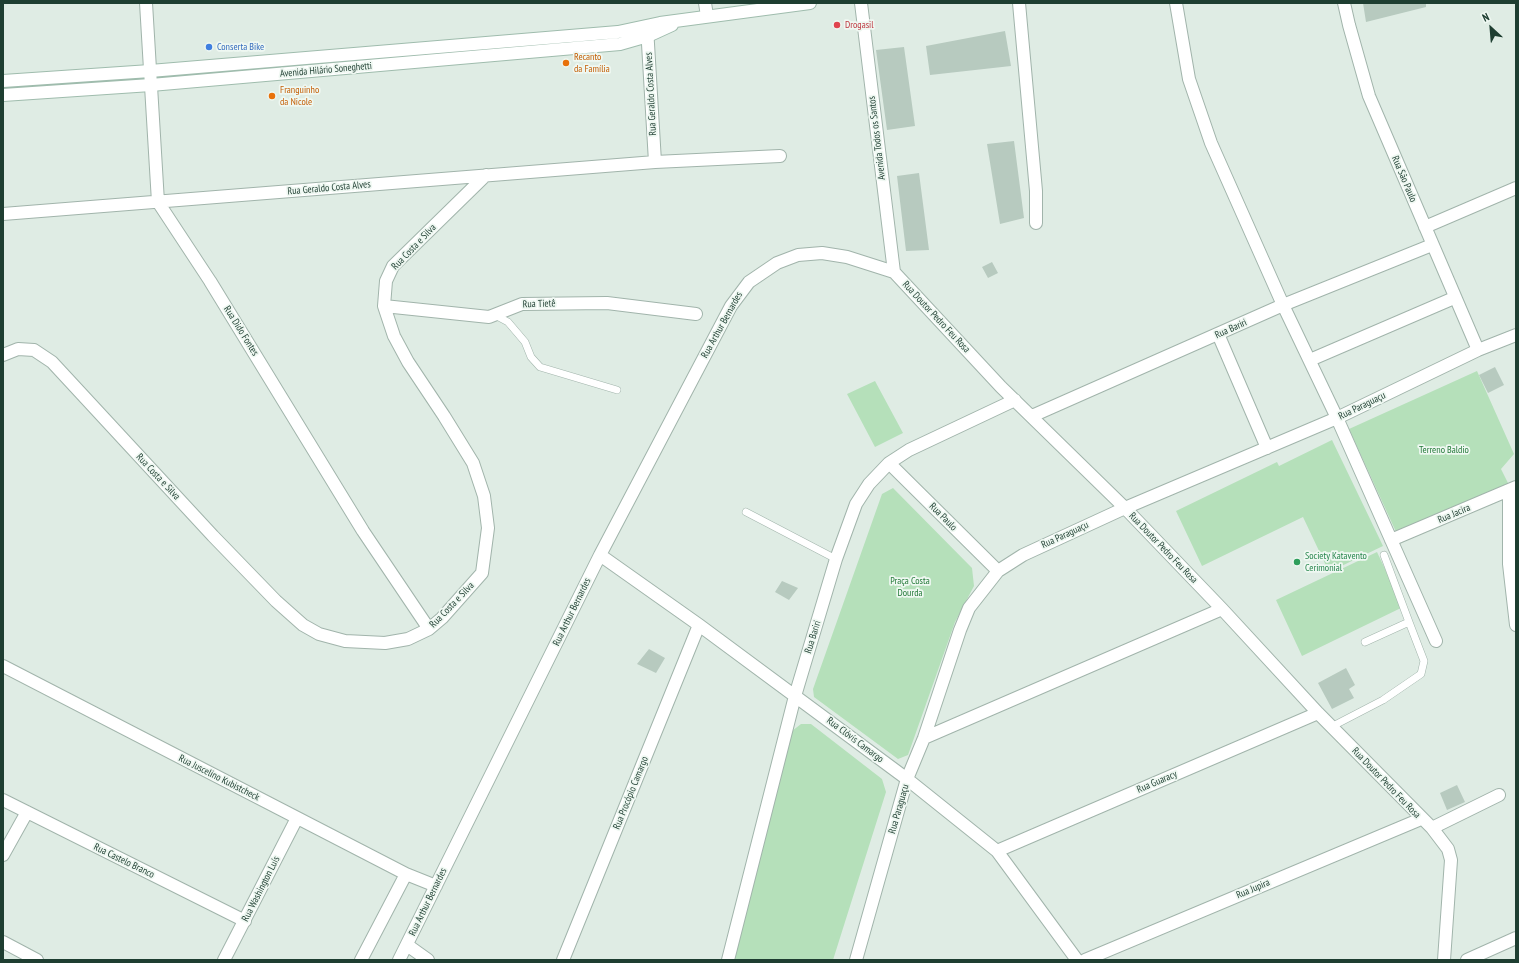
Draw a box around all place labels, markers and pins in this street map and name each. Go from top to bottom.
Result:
place label: Drogasil [845,19,874,31]
marker: Drogasil [832,20,842,30]
place label: Conserta Bike [217,41,264,53]
marker: Conserta Bike [204,42,214,52]
place label: Recanto da Família [574,51,610,74]
marker: Recanto da Família [561,58,571,68]
place label: Franguinho da Nicole [280,84,319,108]
marker: Franguinho da Nicole [267,91,277,101]
place label: Society Katavento Cerimonial [1305,550,1367,574]
marker: Society Katavento Cerimonial [1292,557,1302,567]

